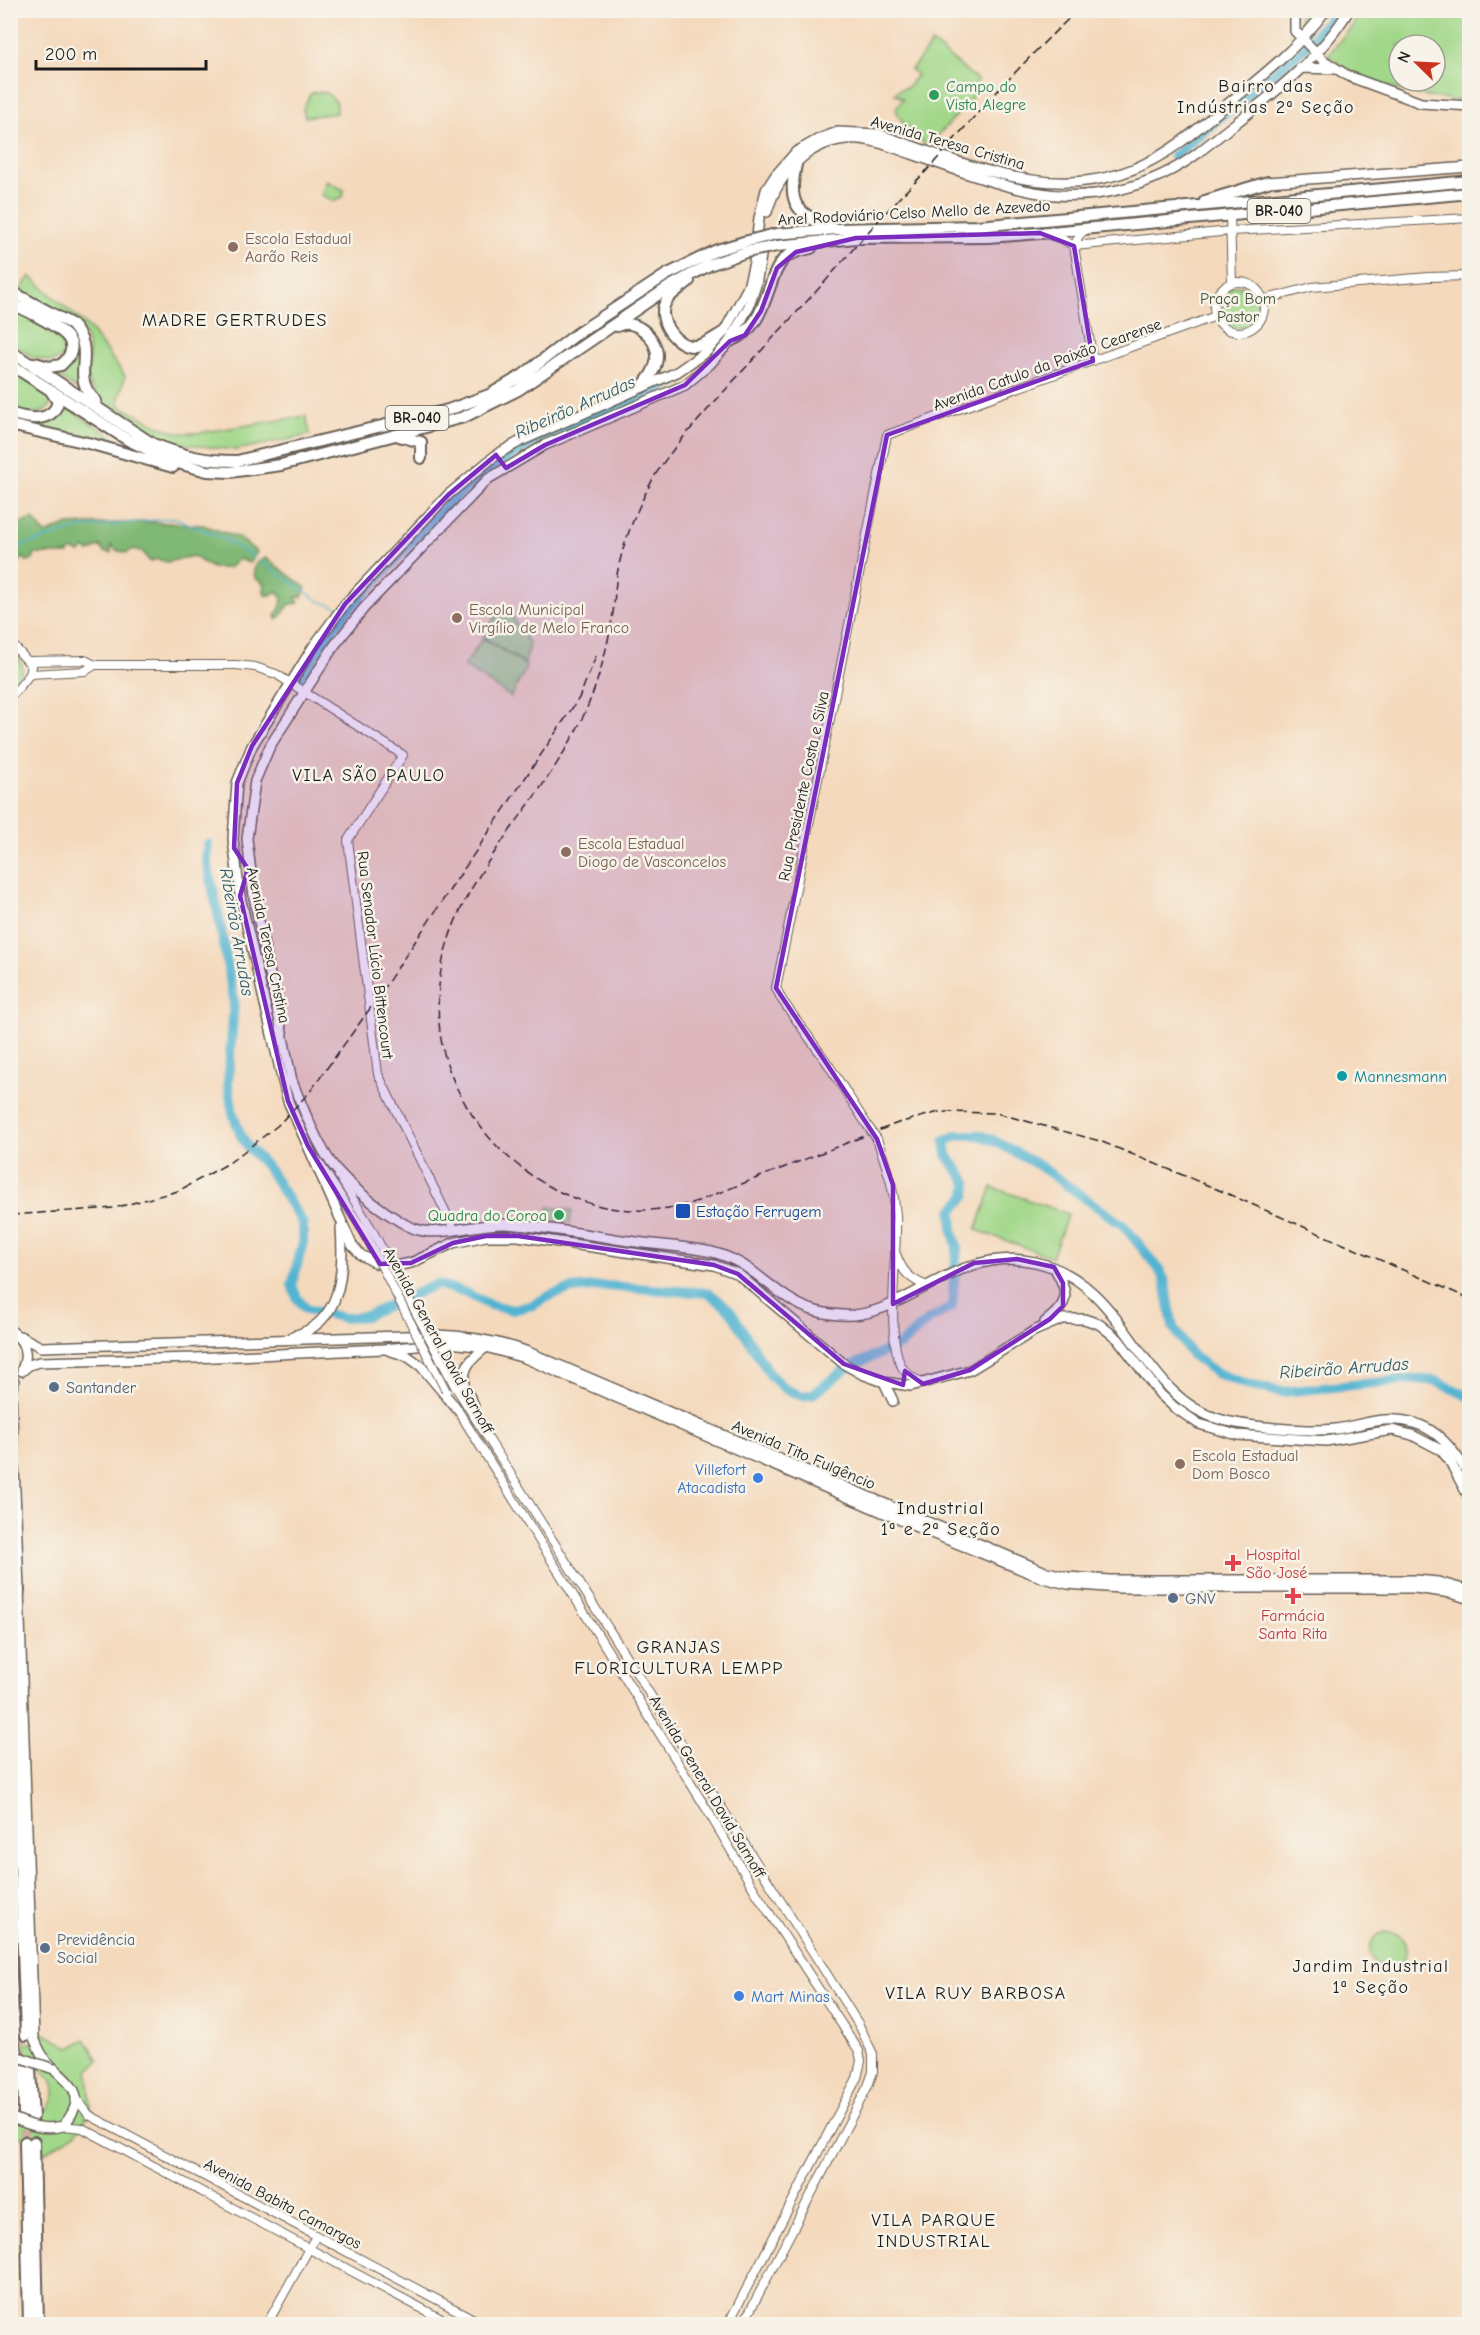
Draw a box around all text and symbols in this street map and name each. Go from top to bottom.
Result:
scale bar [36,33,206,71]
north arrow [1387,33,1447,93]
text: 200 m [45,44,97,65]
text: N [1394,49,1415,66]
district label: Bairro das Indústrias 2ª Seção [1177,76,1355,118]
place label: Campo do Vista Alegre [946,78,1026,114]
marker: Campo do Vista Alegre [927,88,941,102]
street label: Avenida Teresa Cristina [869,112,1027,174]
street label: Anel Rodoviário Celso Mello de Azevedo [777,197,1051,229]
road number: BR-040 [1248,199,1310,223]
place label: Escola Estadual Aarão Reis [245,230,352,266]
marker: Escola Estadual Aarão Reis [226,240,240,254]
park label: Praça Bom Pastor [1200,290,1276,326]
district label: MADRE GERTRUDES [142,310,328,331]
street label: Avenida Catulo da Paixão Cearense [931,315,1164,415]
water label: Ribeirão Arrudas [512,371,639,443]
road number: BR-040 [386,406,448,430]
place label: Escola Municipal Virgílio de Melo Franco [469,601,629,637]
marker: Escola Municipal Virgílio de Melo Franco [450,611,464,625]
street label: Rua Presidente Costa e Silva [775,689,833,883]
district label: VILA SÃO PAULO [292,765,446,786]
place label: Escola Estadual Diogo de Vasconcelos [578,835,726,871]
marker: Escola Estadual Diogo de Vasconcelos [559,845,573,859]
street label: Rua Senador Lúcio Bittencourt [353,850,397,1061]
street label: Avenida Teresa Cristina [243,865,293,1025]
water label: Ribeirão Arrudas [215,867,258,998]
place label: Mannesmann [1354,1068,1447,1086]
marker: Mannesmann [1335,1069,1349,1083]
marker: Estação Ferrugem [674,1202,692,1220]
place label: Estação Ferrugem [696,1203,821,1221]
place label: Quadra do Coroa [428,1207,547,1225]
marker: Quadra do Coroa [552,1208,566,1222]
street label: Avenida General David Sarnoff [379,1244,498,1438]
water label: Ribeirão Arrudas [1279,1353,1410,1383]
place label: Santander [66,1379,137,1397]
marker: Santander [47,1380,61,1394]
street label: Avenida Tito Fulgêncio [729,1417,878,1493]
place label: Escola Estadual Dom Bosco [1192,1447,1299,1483]
marker: Escola Estadual Dom Bosco [1173,1457,1187,1471]
place label: Villefort Atacadista [677,1461,746,1497]
marker: Villefort Atacadista [751,1471,765,1485]
district label: Industrial 1ª e 2ª Seção [881,1498,1001,1540]
place label: Hospital São José [1246,1546,1307,1582]
marker: Hospital São José [1224,1554,1242,1572]
marker: Farmácia Santa Rita [1286,1589,1300,1603]
place label: GNV [1185,1590,1216,1608]
marker: GNV [1166,1591,1180,1605]
place label: Farmácia Santa Rita [1258,1607,1328,1643]
district label: GRANJAS FLORICULTURA LEMPP [574,1637,784,1679]
street label: Avenida General David Sarnoff [645,1692,770,1882]
place label: Previdência Social [57,1931,135,1967]
marker: Previdência Social [38,1941,52,1955]
district label: Jardim Industrial 1ª Seção [1293,1956,1450,1998]
district label: VILA RUY BARBOSA [885,1983,1067,2004]
place label: Mart Minas [751,1988,830,2006]
marker: Mart Minas [732,1989,746,2003]
street label: Avenida Babita Camargos [201,2155,364,2253]
district label: VILA PARQUE INDUSTRIAL [871,2210,997,2252]

